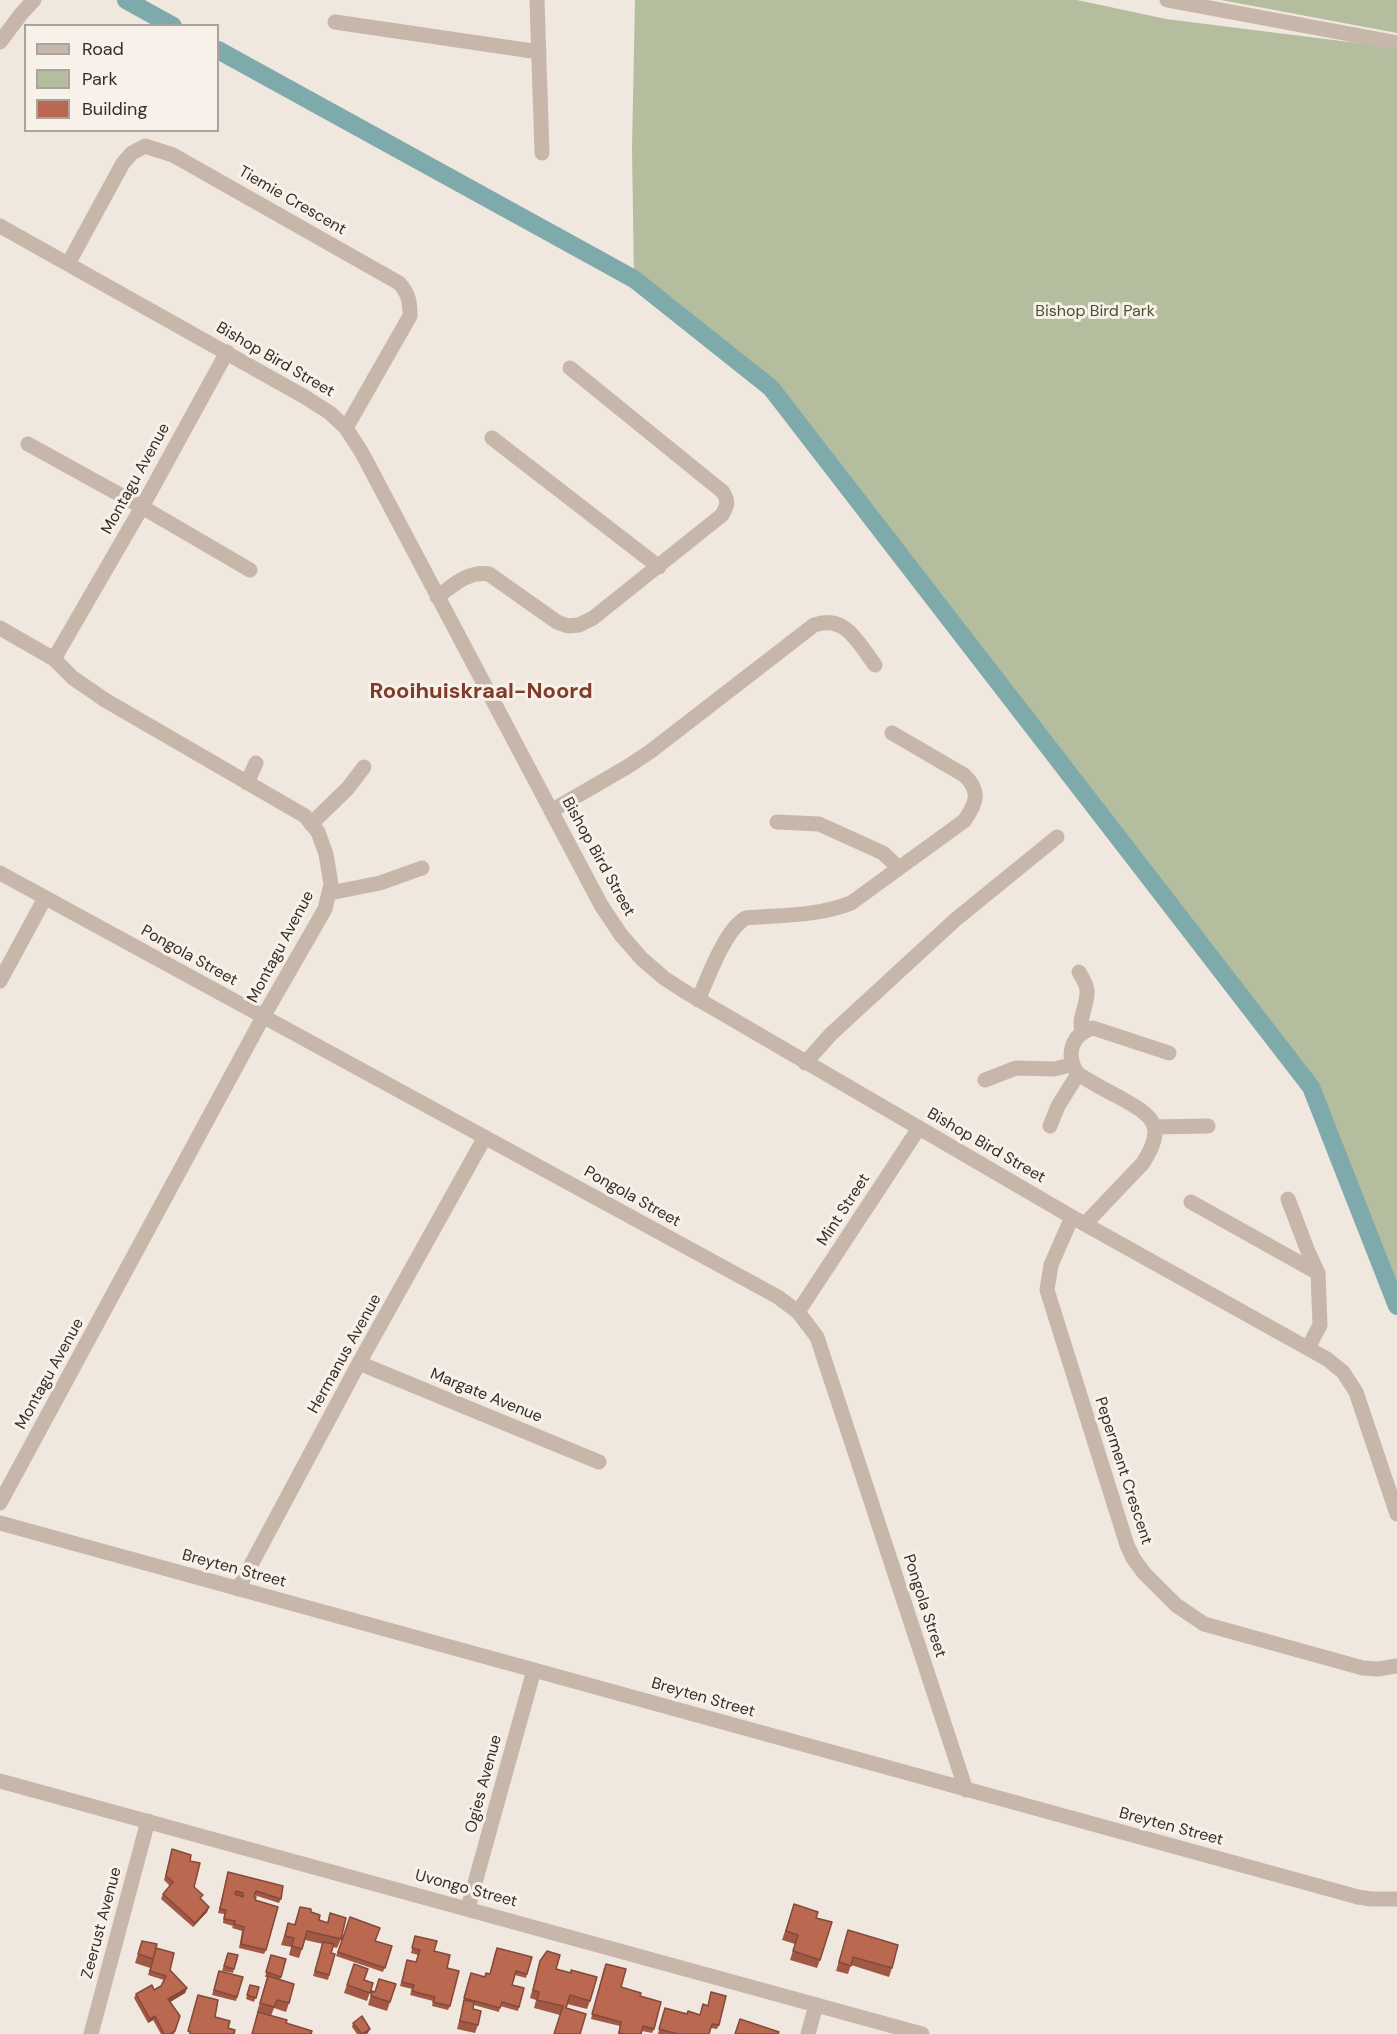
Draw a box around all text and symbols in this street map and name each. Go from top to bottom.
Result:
legend [24,24,219,132]
text: Road [82,37,124,61]
text: Park [82,67,118,91]
text: Building [82,97,147,121]
street label: Tiemie Crescent [235,162,349,240]
park label: Bishop Bird Park [1035,302,1155,322]
street label: Bishop Bird Street [213,318,337,402]
street label: Montagu Avenue [98,420,174,538]
district label: Rooihuiskraal-Noord [369,679,593,705]
street label: Bishop Bird Street [557,794,639,920]
street label: Montagu Avenue [243,888,319,1006]
street label: Pongola Street [137,922,241,990]
street label: Bishop Bird Street [924,1104,1048,1188]
street label: Pongola Street [580,1163,684,1231]
street label: Mint Street [814,1170,874,1250]
street label: Hermanus Avenue [304,1291,386,1417]
street label: Montagu Avenue [12,1315,88,1433]
street label: Margate Avenue [427,1365,545,1427]
street label: Peperment Crescent [1090,1395,1156,1547]
street label: Breyten Street [180,1546,288,1592]
street label: Pongola Street [898,1552,950,1660]
street label: Breyten Street [649,1674,757,1722]
street label: Ogies Avenue [462,1733,506,1835]
street label: Breyten Street [1117,1804,1225,1850]
street label: Zeerust Avenue [78,1865,126,1981]
street label: Uvongo Street [413,1866,519,1912]

